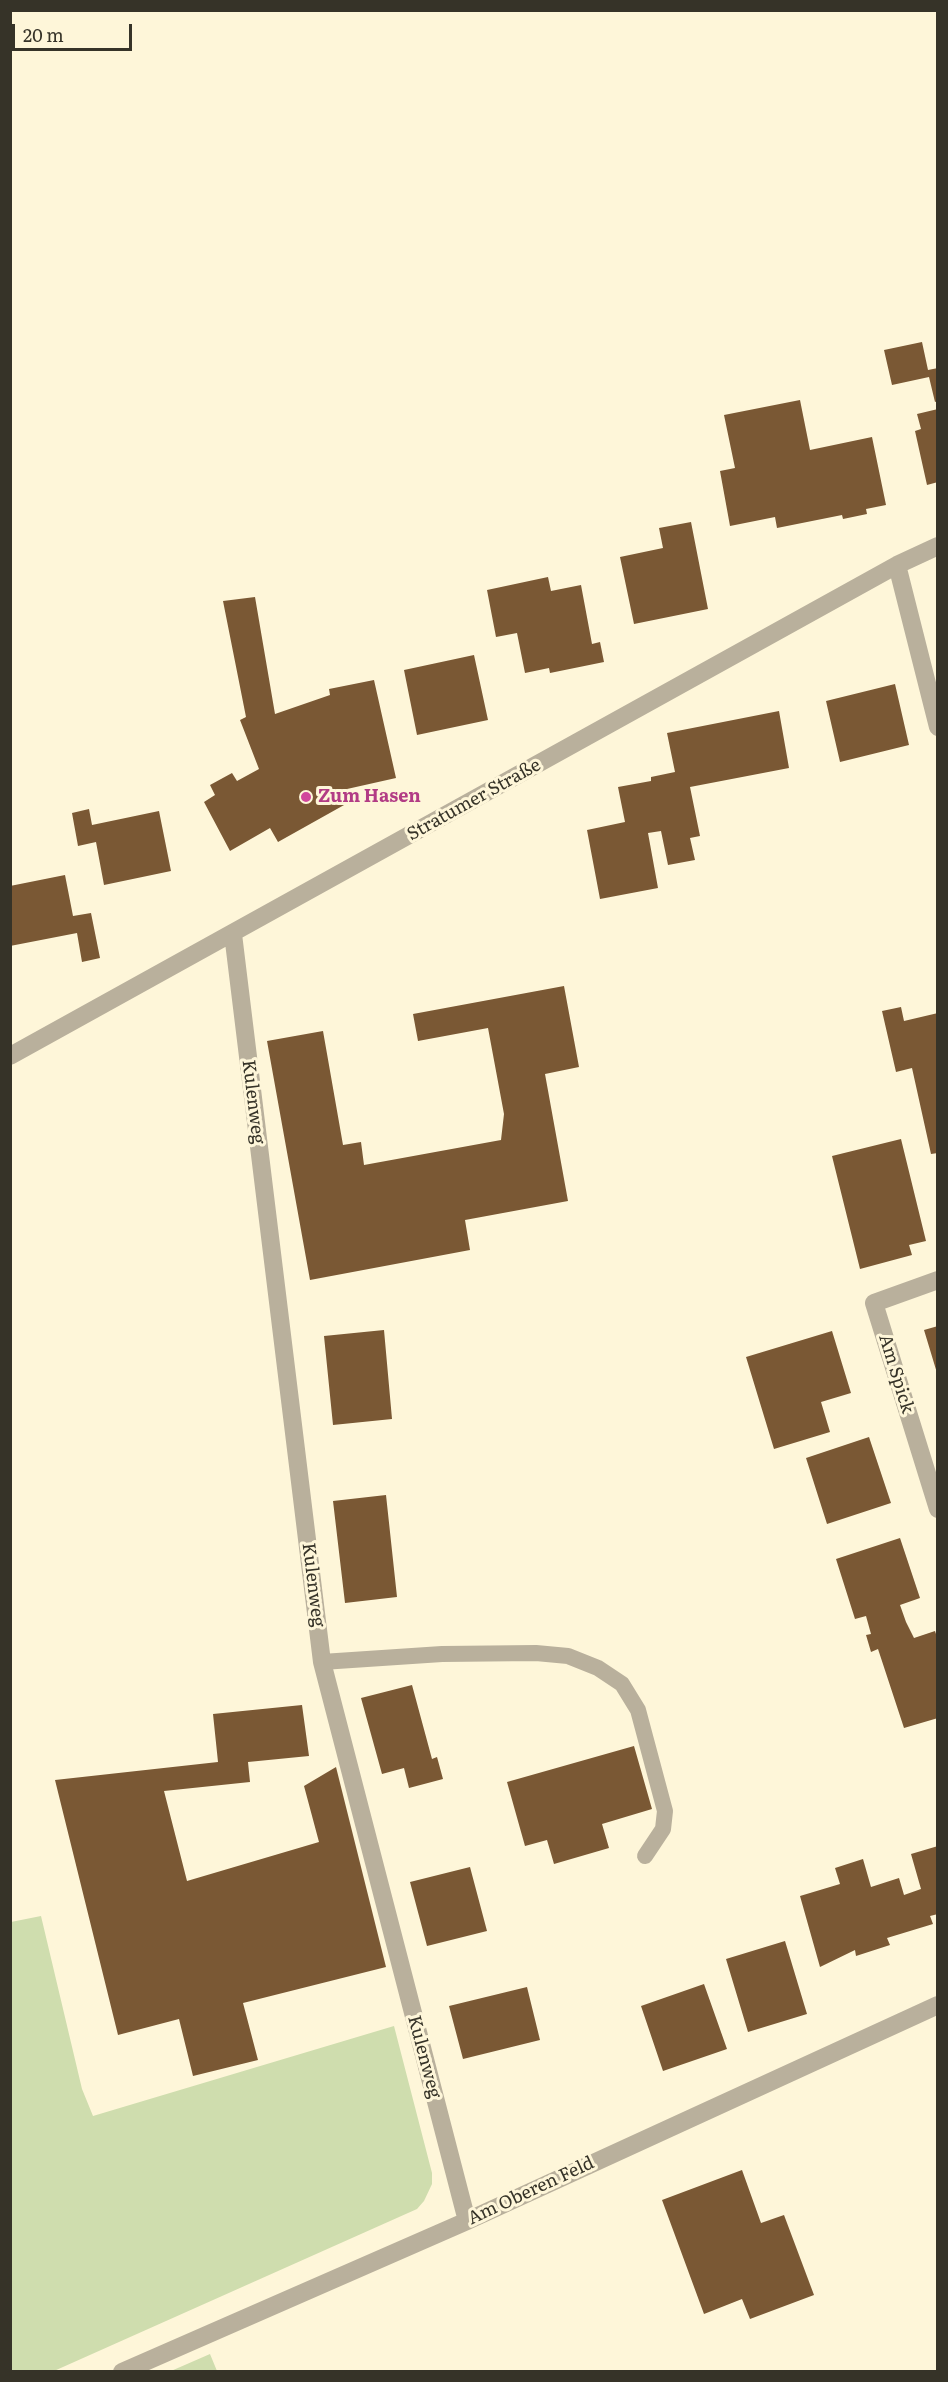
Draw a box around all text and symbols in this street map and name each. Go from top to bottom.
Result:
scale bar [15,12,135,50]
text: 20 m [23,21,64,48]
street label: Stratumer Straße [403,754,545,846]
place label: Zum Hasen [318,786,421,808]
marker: Zum Hasen [299,790,313,804]
street label: Kulenweg [237,1058,269,1146]
street label: Am Spick [874,1332,918,1416]
street label: Kulenweg [297,1541,329,1629]
street label: Kulenweg [403,2013,445,2101]
street label: Am Oberen Feld [464,2152,598,2230]

